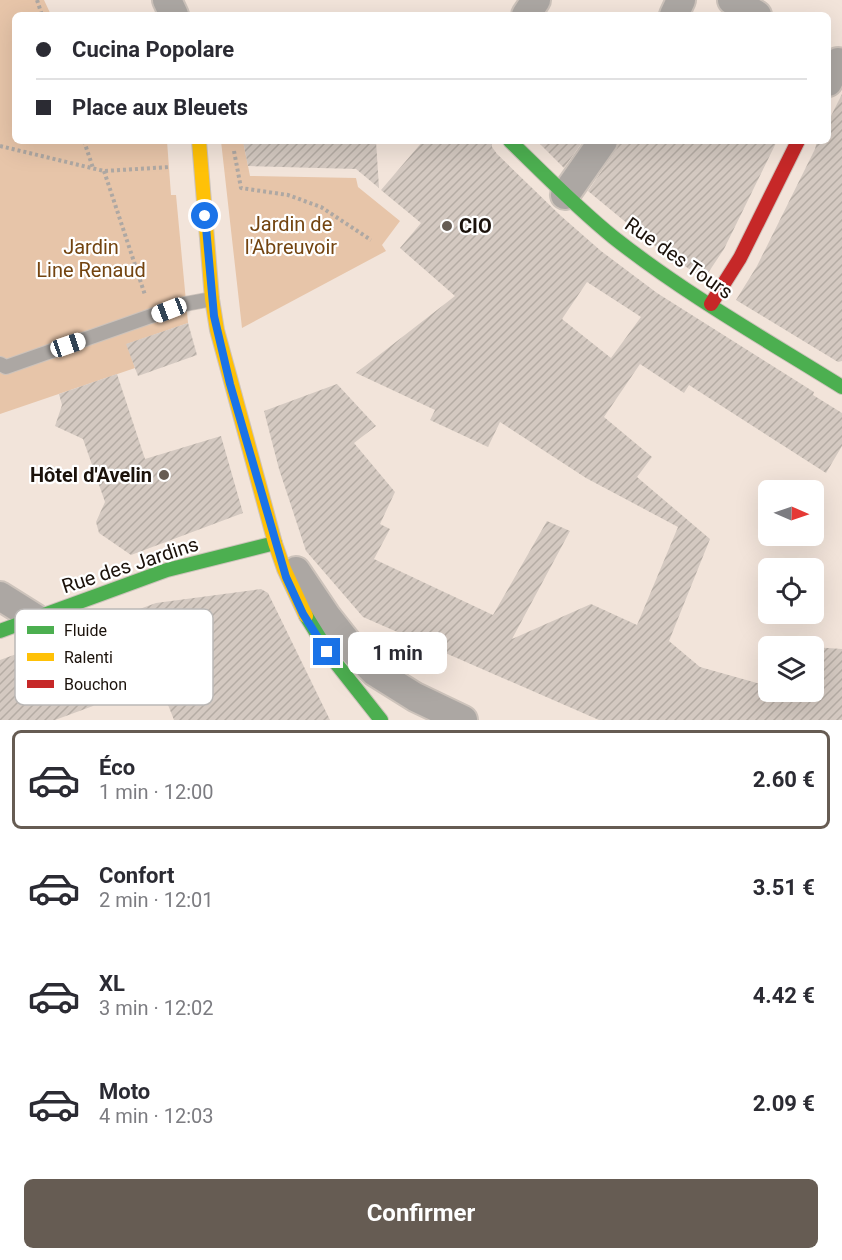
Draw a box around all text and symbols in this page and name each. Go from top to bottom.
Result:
text: Cucina Popolare [72,37,234,62]
text: Place aux Bleuets [72,95,248,120]
route start [191,202,218,229]
park label: Jardin de l'Abreuvoir [245,212,337,259]
street label: Rue des Tours [620,212,738,304]
place label: CIO [459,214,492,238]
marker: CIO [440,219,454,233]
park label: Jardin Line Renaud [36,235,146,282]
car [149,295,189,325]
car [48,331,88,359]
place label: Hôtel d'Avelin [30,463,152,487]
marker: Hôtel d'Avelin [157,468,171,482]
north arrow [758,480,824,546]
map controls [758,480,824,702]
street label: Rue des Jardins [59,532,201,598]
button: locate [758,558,824,624]
legend [15,609,213,705]
text: Fluide [64,621,107,640]
callout: 1 min [348,631,447,673]
button: layers [758,636,824,702]
route end [313,638,340,665]
text: 1 min [372,641,423,665]
text: Ralenti [64,648,113,667]
text: Bouchon [64,675,127,694]
icon: car [27,753,81,807]
text: Éco [99,755,135,780]
text: 2.60 € [753,767,815,792]
text: 1 min · 12:00 [99,780,214,804]
icon: car [27,861,81,915]
text: Confort [99,863,174,888]
text: 3.51 € [753,875,815,900]
text: 2 min · 12:01 [99,888,214,912]
icon: car [27,969,81,1023]
text: XL [99,971,125,996]
text: 4.42 € [753,983,815,1008]
text: 3 min · 12:02 [99,996,214,1020]
icon: car [27,1077,81,1131]
text: Moto [99,1079,150,1104]
text: 2.09 € [753,1091,815,1116]
text: 4 min · 12:03 [99,1104,214,1128]
button: Confirmer [24,1179,818,1248]

